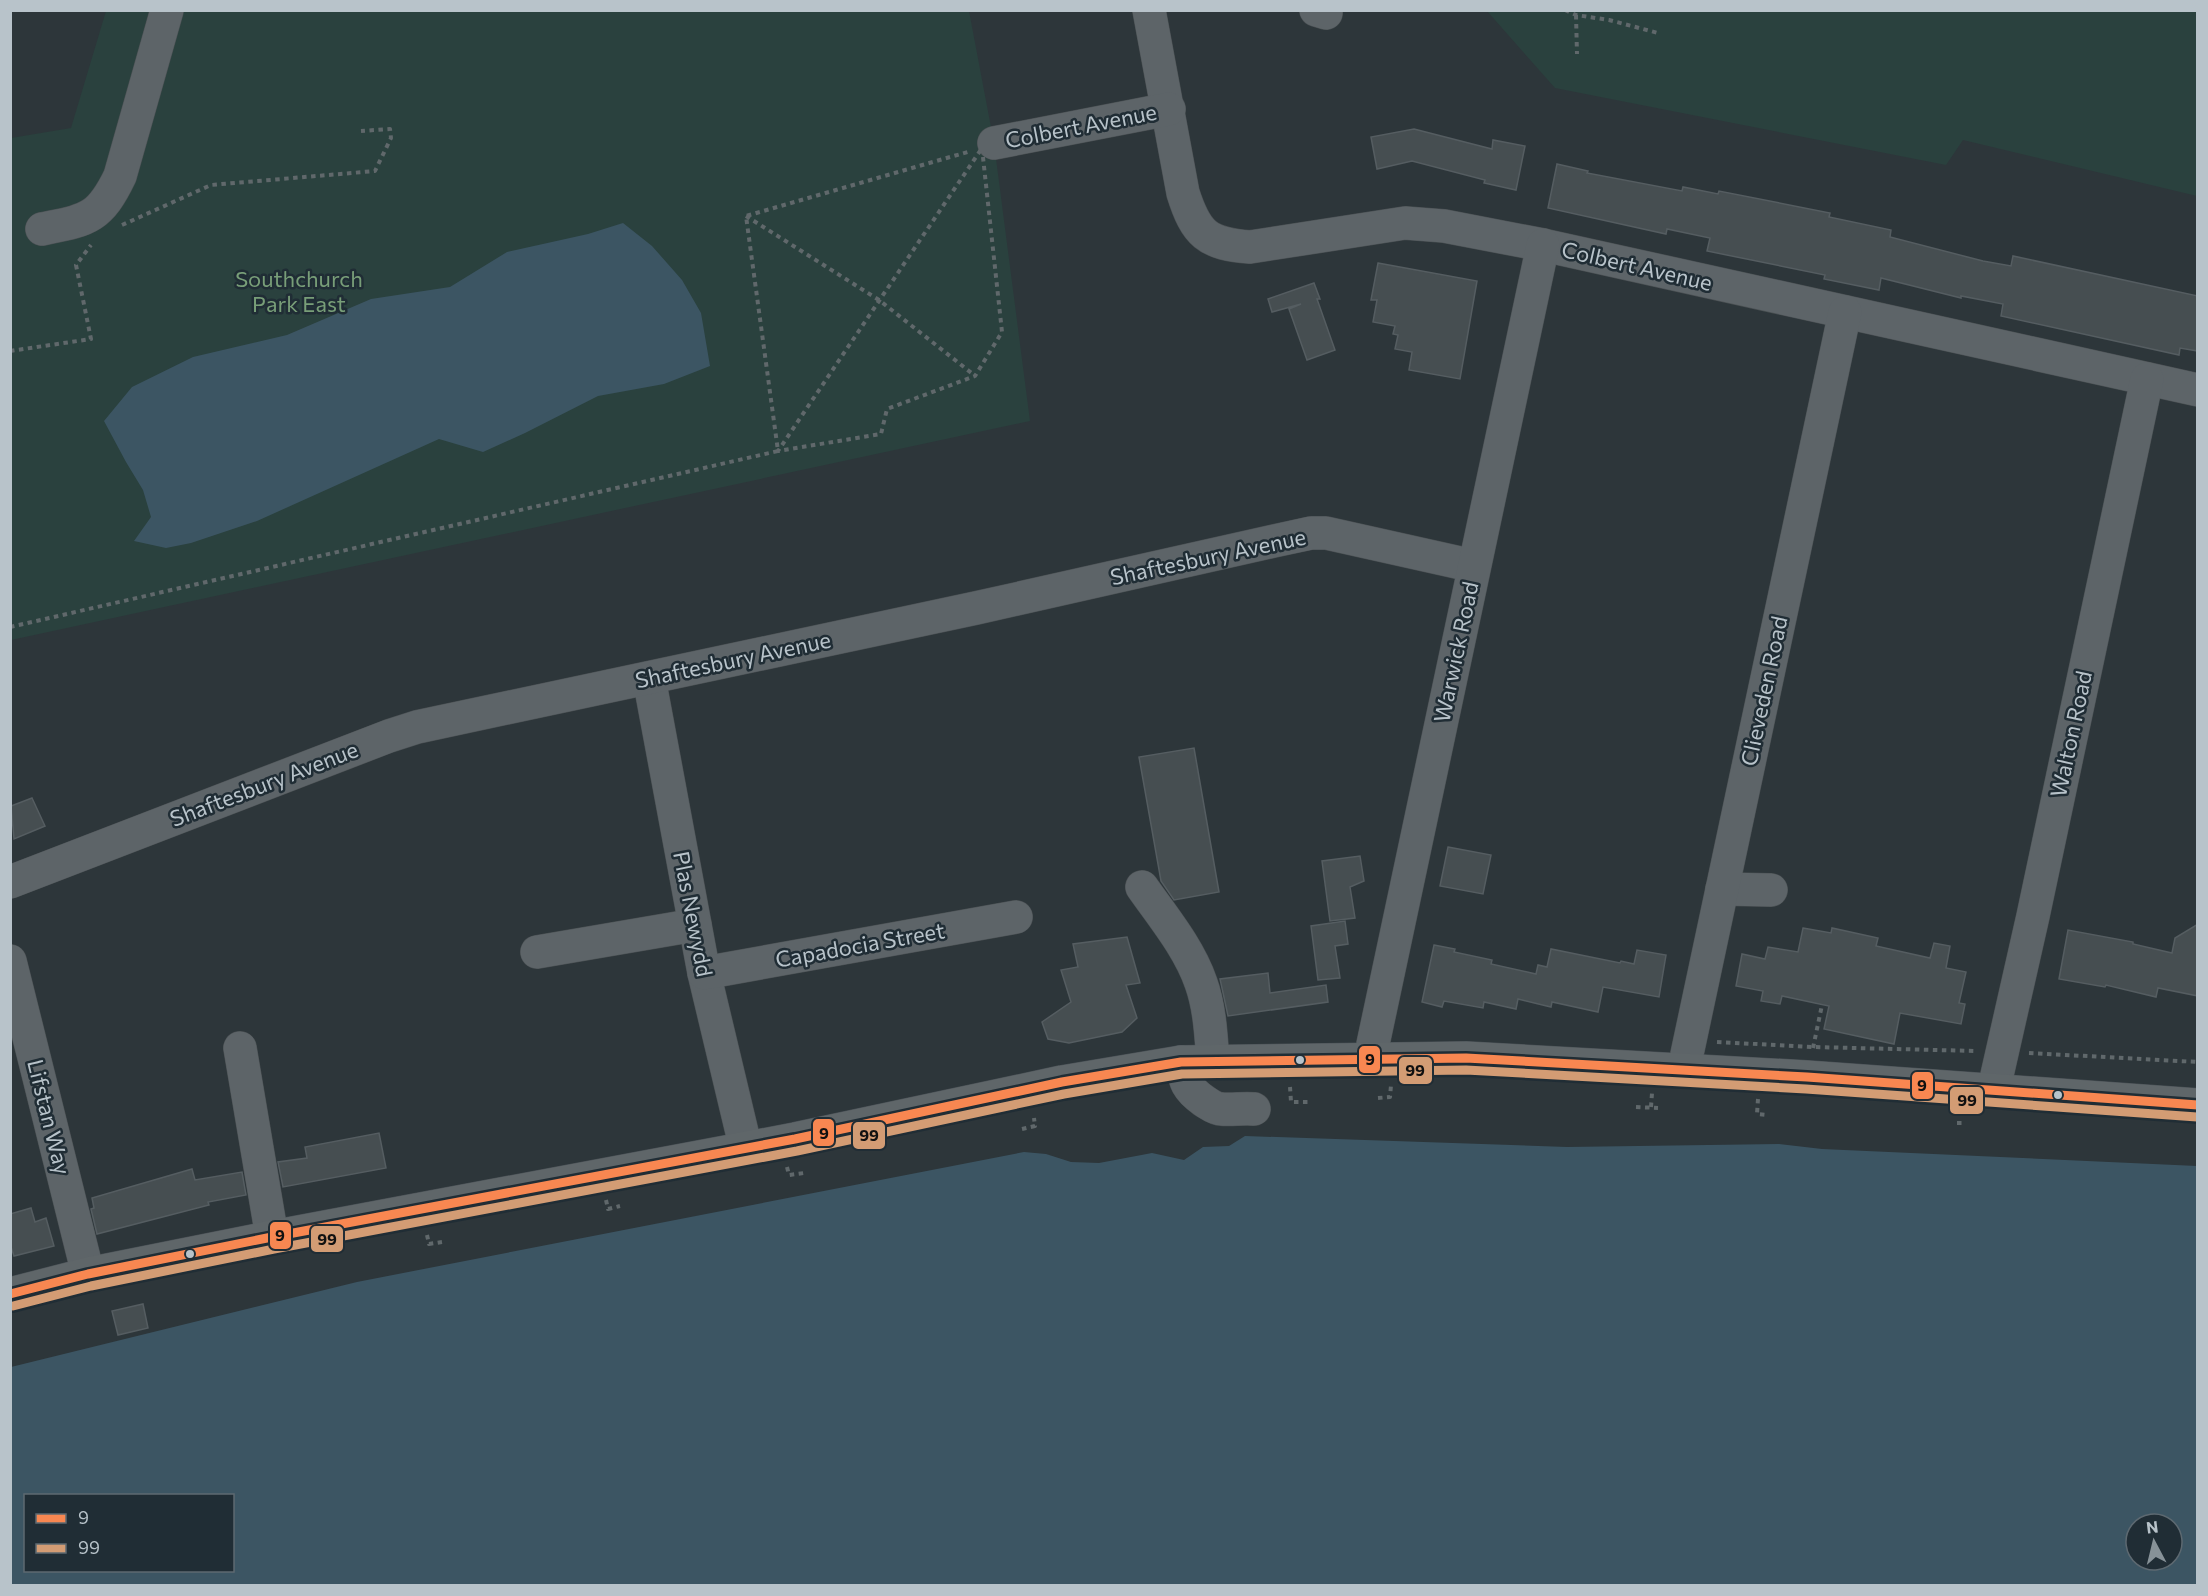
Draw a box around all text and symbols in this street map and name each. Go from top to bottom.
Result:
street label: Colbert Avenue [1003,98,1159,153]
street label: Colbert Avenue [1559,235,1715,296]
park label: Southchurch Park East [235,265,363,317]
street label: Shaftesbury Avenue [1108,523,1308,590]
street label: Warwick Road [1427,579,1484,725]
street label: Clieveden Road [1734,613,1793,768]
street label: Shaftesbury Avenue [633,626,833,693]
street label: Walton Road [2044,668,2097,800]
street label: Shaftesbury Avenue [166,735,362,832]
street label: Plas Newydd [668,849,719,979]
street label: Capadocia Street [773,916,947,973]
line badge: 9 [1358,1045,1381,1074]
text: 9 [1365,1049,1375,1068]
unlabelled marker [1294,1054,1306,1066]
street label: Lifstan Way [22,1056,77,1177]
line badge: 99 [1398,1056,1433,1085]
text: 99 [1405,1060,1425,1079]
line badge: 9 [1911,1071,1934,1100]
text: 9 [1917,1075,1927,1094]
line badge: 99 [1949,1086,1984,1115]
unlabelled marker [2052,1089,2064,1101]
text: 99 [1957,1090,1977,1109]
line badge: 9 [812,1118,835,1147]
line badge: 99 [852,1121,886,1150]
text: 9 [819,1123,829,1142]
text: 99 [859,1125,879,1144]
line badge: 9 [269,1221,292,1250]
text: 9 [275,1225,285,1244]
line badge: 99 [310,1225,344,1253]
text: 99 [317,1229,337,1248]
unlabelled marker [184,1248,196,1260]
legend [24,1494,234,1572]
text: 9 [78,1506,89,1528]
north arrow [2124,1512,2184,1572]
text: N [2145,1516,2159,1537]
text: 99 [78,1536,100,1558]

